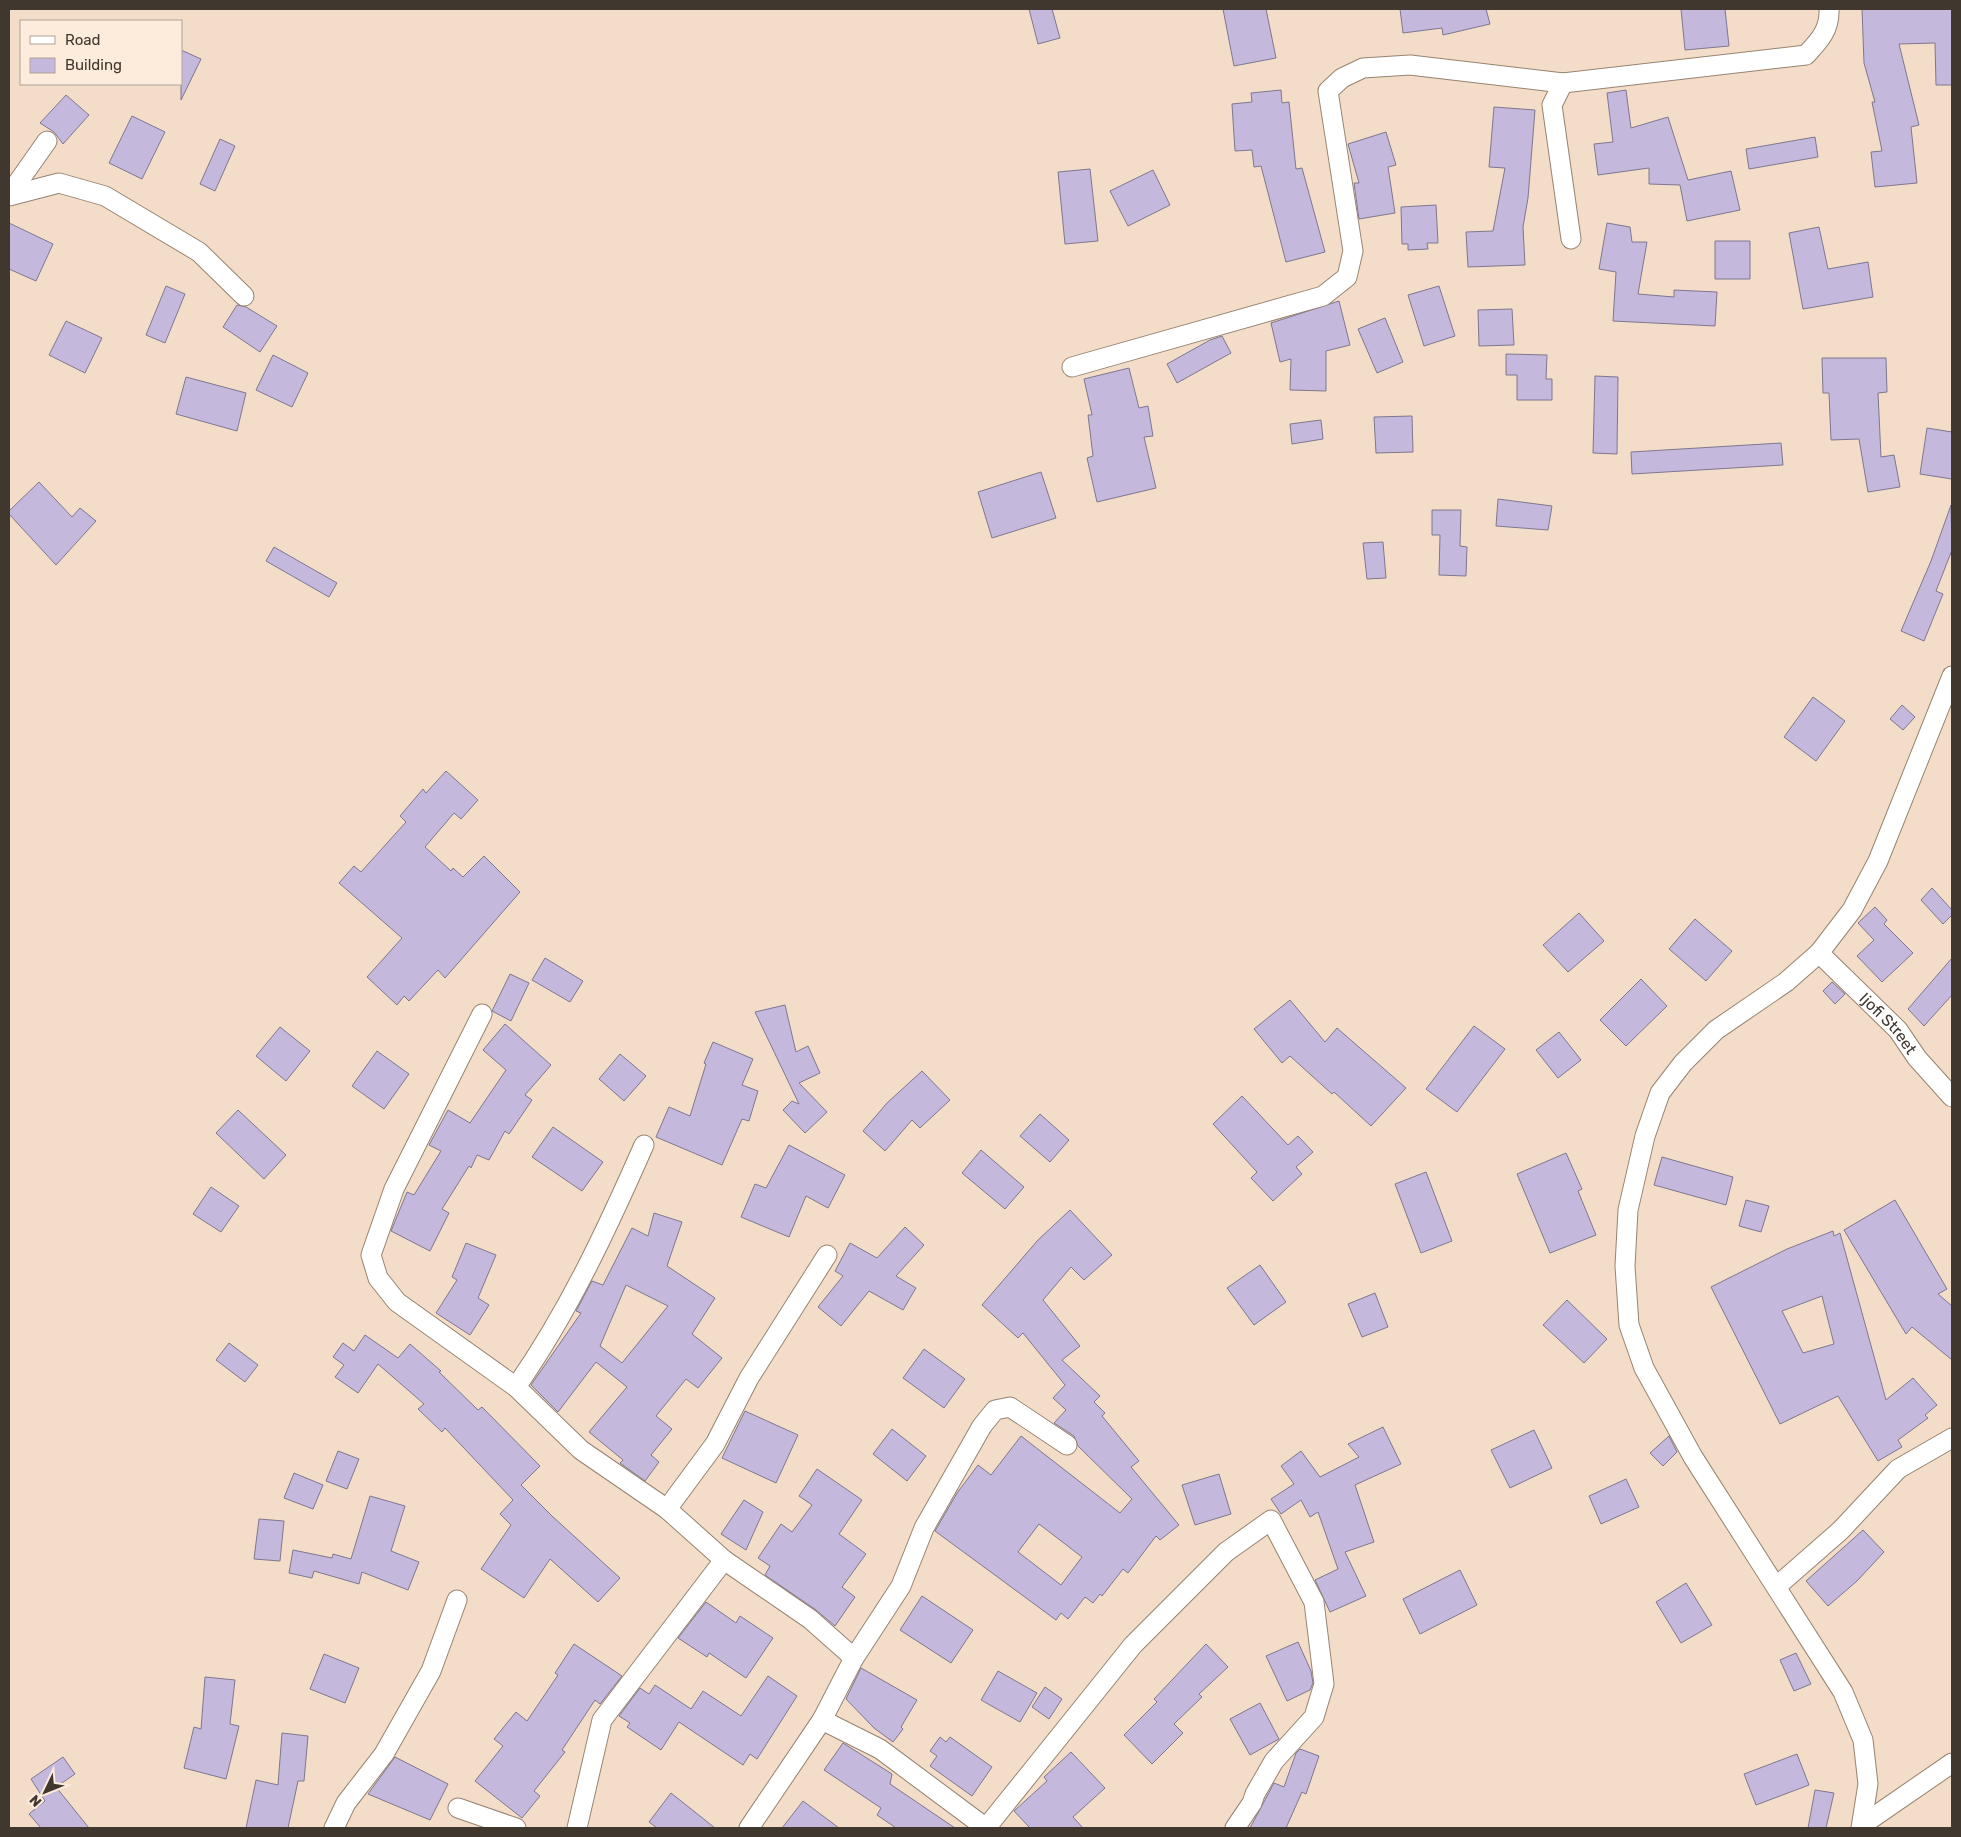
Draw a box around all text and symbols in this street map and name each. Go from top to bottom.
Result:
legend [20,20,182,85]
text: Road [65,31,101,49]
text: Building [65,56,122,74]
street label: Ijofi Street [1856,989,1921,1058]
north arrow [20,1767,70,1817]
text: N [26,1791,46,1810]

